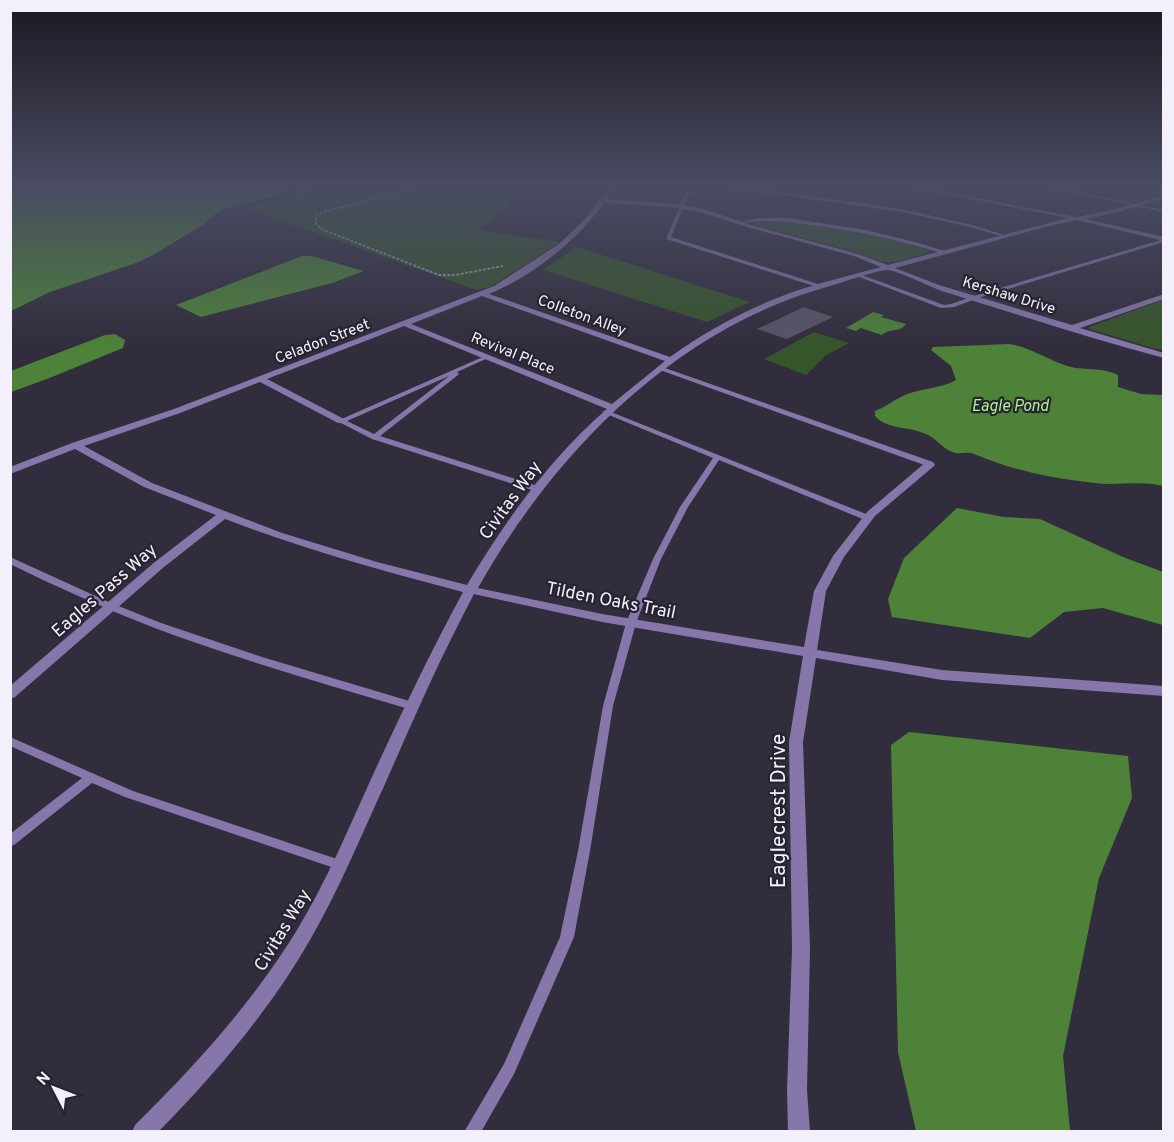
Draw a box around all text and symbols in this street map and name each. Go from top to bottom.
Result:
street label: Kershaw Drive [960,273,1057,320]
street label: Colleton Alley [535,292,628,341]
street label: Celadon Street [273,316,373,369]
street label: Revival Place [468,329,557,380]
water label: Eagle Pond [971,397,1050,417]
street label: Civitas Way [475,457,548,545]
street label: Eagles Pass Way [48,539,162,643]
street label: Tilden Oaks Trail [544,578,678,625]
street label: Eaglecrest Drive [766,734,793,888]
street label: Civitas Way [250,885,317,976]
north arrow [24,1058,84,1118]
text: N [33,1068,56,1090]

